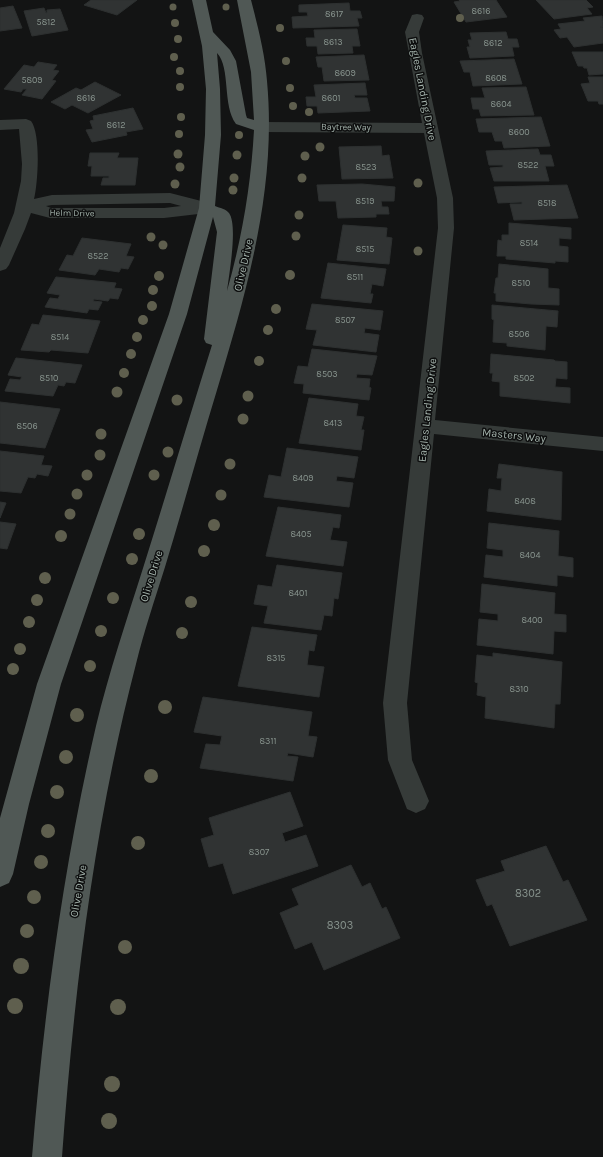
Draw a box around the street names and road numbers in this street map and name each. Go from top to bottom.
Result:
street label: Eagles Landing Drive [406,37,439,142]
street label: Baytree Way [321,122,372,132]
street label: Helm Drive [50,208,95,218]
street label: Olive Drive [231,238,256,292]
street label: Eagles Landing Drive [416,357,439,463]
street label: Masters Way [481,426,546,445]
street label: Olive Drive [138,549,166,603]
street label: Olive Drive [67,864,90,918]

